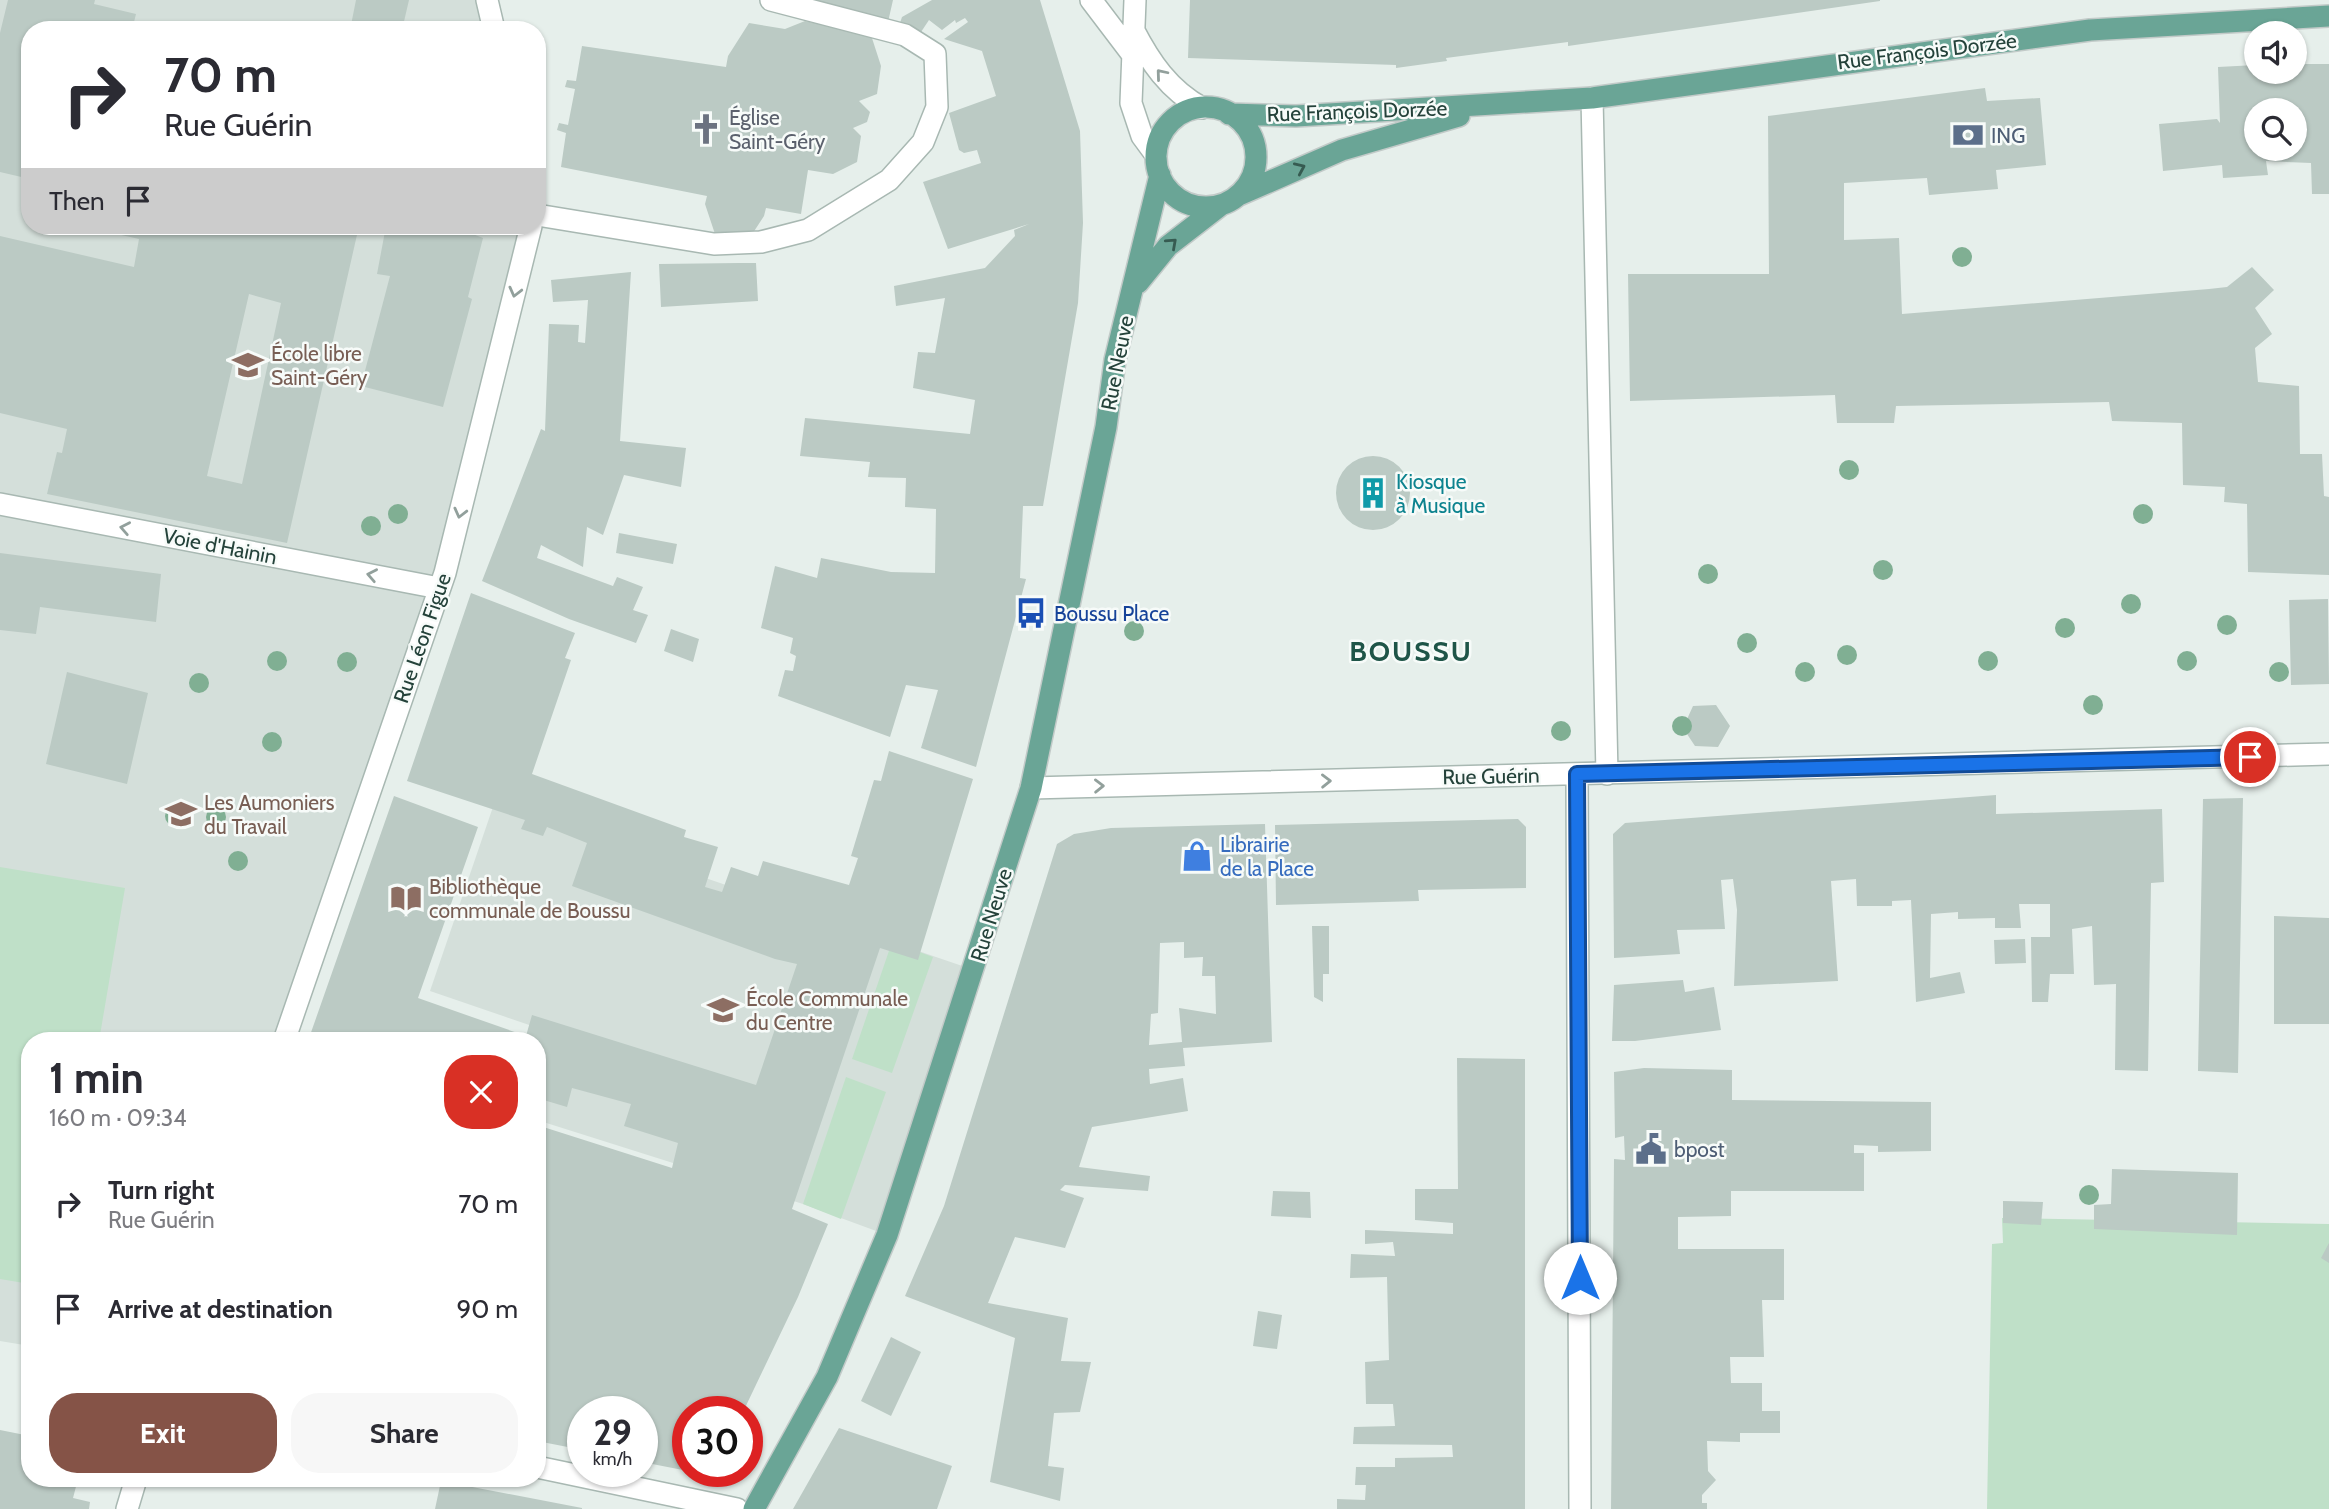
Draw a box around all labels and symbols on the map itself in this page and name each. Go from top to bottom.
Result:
street label: Rue François Dorzée [1836,28,2018,74]
one-way arrow [1157,69,1169,82]
street label: Rue François Dorzée [1266,95,1448,127]
place label: Église Saint-Géry [729,105,826,154]
church icon: Église Saint-Géry [689,112,723,146]
bank icon: ING [1951,118,1985,152]
place label: ING [1991,123,2025,148]
one-way arrow [1292,162,1305,176]
one-way arrow [1164,238,1177,251]
one-way arrow [509,286,523,298]
street label: Rue Neuve [1096,313,1138,413]
place label: École libre Saint-Géry [271,341,368,390]
school or university icon: École libre Saint-Géry [231,348,265,382]
place label: Kiosque à Musique [1396,469,1485,518]
building icon: Kiosque à Musique [1356,476,1390,510]
one-way arrow [454,507,468,519]
one-way arrow [119,521,131,536]
street label: Voie d'Hainin [161,523,279,569]
one-way arrow [366,568,378,583]
street label: Rue Léon Figue [388,570,456,706]
bus stop icon: Boussu Place [1014,596,1048,630]
place label: Boussu Place [1054,601,1170,626]
district label: BOUSSU [1349,634,1473,668]
pin [2220,727,2280,787]
street label: Rue Guérin [1442,763,1540,789]
one-way arrow [1321,773,1332,788]
one-way arrow [1094,779,1105,794]
place label: Les Aumoniers du Travail [204,790,335,839]
school or university icon: Les Aumoniers du Travail [164,797,198,831]
place label: Librairie de la Place [1220,832,1314,881]
shop icon: Librairie de la Place [1180,839,1214,873]
street label: Rue Neuve [965,865,1017,965]
place label: Bibliothèque communale de Boussu [429,874,631,923]
library icon: Bibliothèque communale de Boussu [389,881,423,915]
place label: École Communale du Centre [746,986,908,1035]
school or university icon: École Communale du Centre [706,993,740,1027]
public building icon: bpost [1634,1132,1668,1166]
place label: bpost [1674,1137,1725,1162]
position arrow [1543,1241,1617,1315]
speed limit sign: 30 [672,1396,763,1487]

